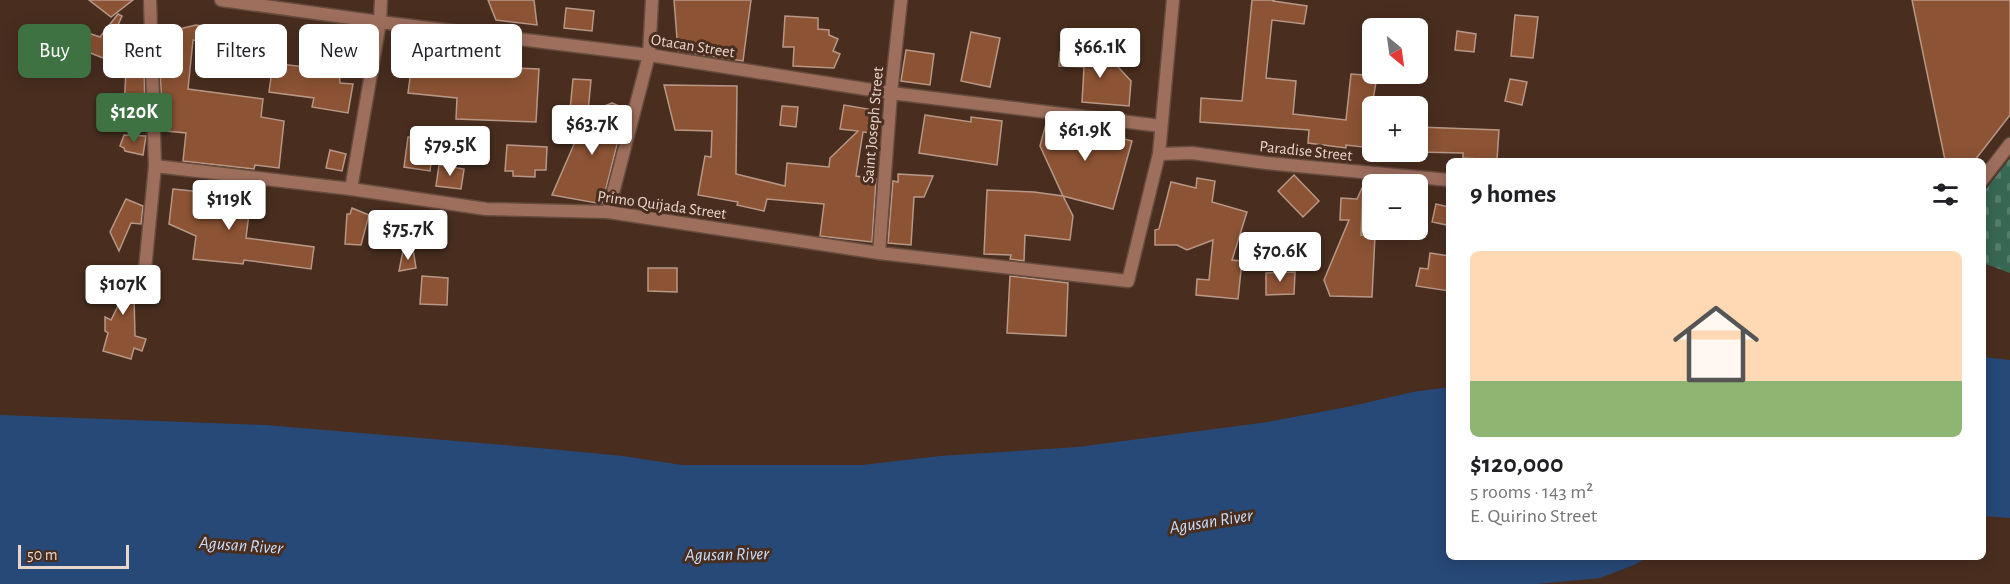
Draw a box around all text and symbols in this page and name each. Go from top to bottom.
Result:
north arrow [1362,18,1428,84]
map controls [1362,18,1428,240]
chip: Buy [18,24,91,78]
chip: Rent [103,24,183,78]
chip: Filters [195,24,287,78]
chip: New [299,24,379,78]
chip: Apartment [391,24,522,78]
pin: $66.1K [1051,28,1149,79]
street label: Otacan Street [650,31,736,60]
text: $66.1K [1074,37,1126,57]
street label: Saint Joseph Street [860,66,886,184]
pin: $120K [92,93,176,144]
button: + [1362,96,1428,162]
text: $120K [110,102,158,122]
pin: $63.7K [543,105,641,156]
pin: $61.9K [1036,111,1134,162]
text: $63.7K [566,114,618,134]
text: $61.9K [1059,120,1111,140]
pin: $79.5K [401,126,499,177]
text: $79.5K [424,135,476,155]
street label: Paradise Street [1259,138,1353,164]
button: − [1362,174,1428,240]
icon: filters [1929,178,1962,211]
pin: $119K [187,180,271,231]
text: 9 homes [1470,181,1556,207]
street label: Primo Quijada Street [596,188,727,223]
text: $119K [207,189,251,209]
pin: $75.7K [359,210,457,261]
text: $75.7K [382,219,434,239]
pin: $70.6K [1231,232,1329,283]
text: $70.6K [1253,241,1307,261]
pin: $107K [81,265,165,316]
text: $107K [100,274,146,294]
icon: home [1662,290,1770,398]
text: $120,000 [1470,451,1563,477]
text: 5 rooms · 143 m² [1470,482,1593,502]
water label: Agusan River [1167,506,1255,538]
text: E. Quirino Street [1470,506,1597,526]
water label: Agusan River [197,534,285,558]
scale bar [18,542,129,570]
water label: Agusan River [684,545,770,565]
text: 50 m [27,547,58,563]

